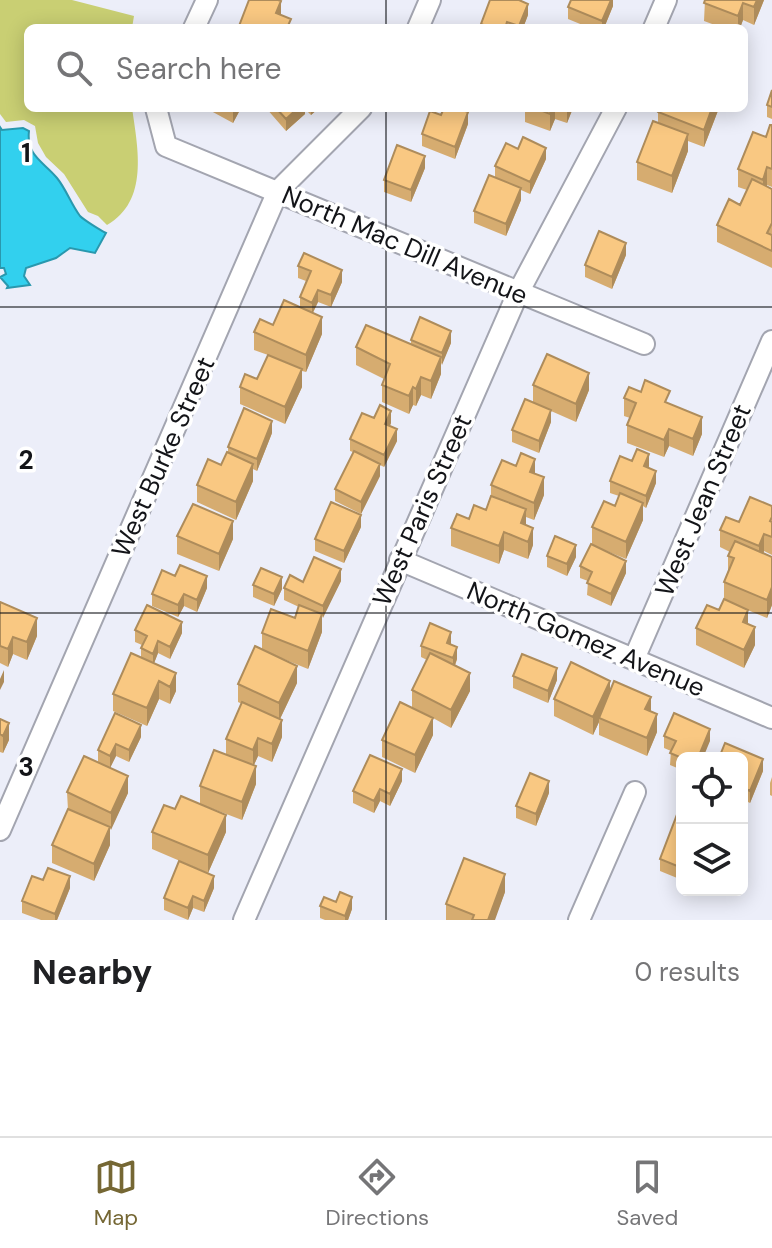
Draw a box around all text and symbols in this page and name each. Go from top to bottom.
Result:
search box [24,24,748,112]
icon: search [52,46,96,90]
text: Search here [116,49,282,88]
text: 1 [21,136,31,170]
street label: North Mac Dill Avenue [277,178,533,312]
street label: West Burke Street [104,351,222,563]
street label: West Jean Street [647,399,759,601]
street label: West Paris Street [365,409,479,611]
text: 2 [18,443,34,477]
street label: North Gomez Avenue [462,573,710,705]
text: 3 [18,750,34,784]
map controls [676,752,748,896]
button: locate [676,752,748,824]
button: layers [676,824,748,896]
text: Nearby [32,950,152,995]
text: 0 results [634,955,740,989]
tab: Map [94,1155,138,1232]
tab: Directions [326,1155,429,1232]
tab: Saved [617,1155,678,1232]

